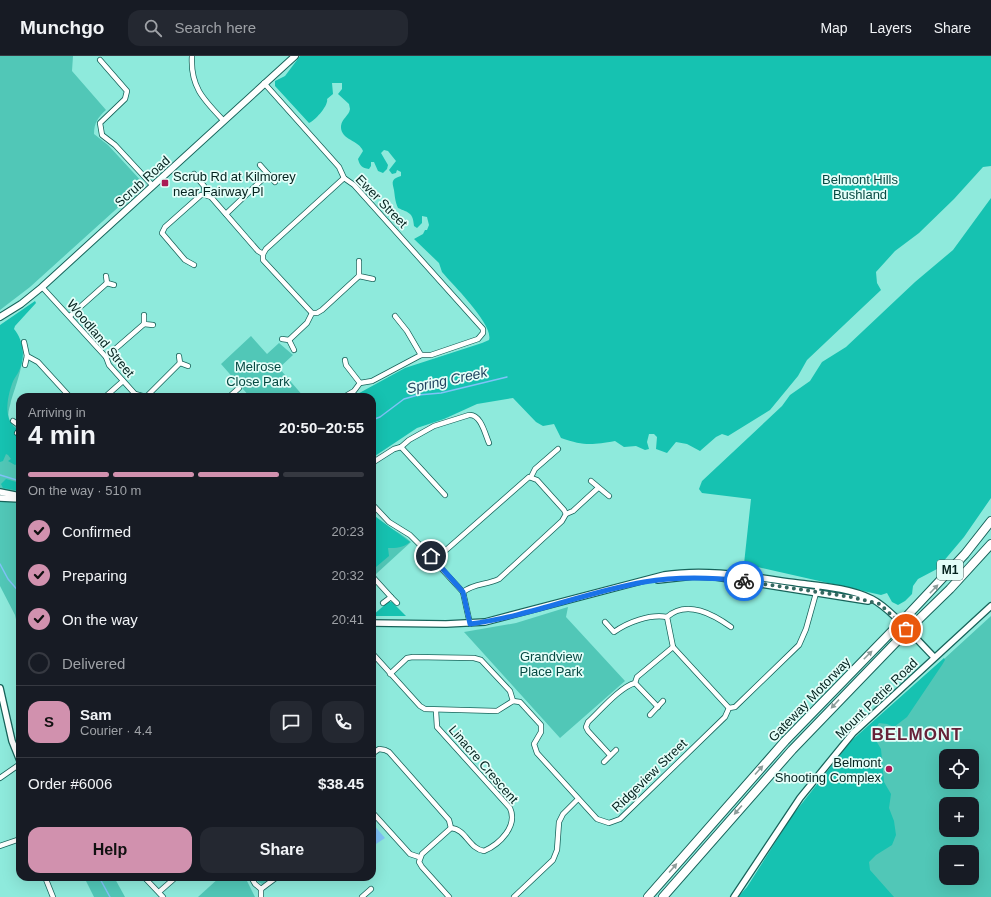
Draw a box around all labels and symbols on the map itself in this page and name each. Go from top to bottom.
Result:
street label: Scrub Road [112,153,173,210]
place label: Scrub Rd at Kilmorey near Fairway Pl [173,169,296,199]
street label: Ewer Street [353,172,411,231]
park label: Belmont Hills Bushland [822,172,898,202]
marker: Scrub Rd at Kilmorey near Fairway Pl [160,178,170,188]
street label: Woodland Street [64,296,138,380]
park label: Melrose Close Park [226,359,290,389]
water label: Spring Creek [405,363,490,396]
pin [414,539,448,573]
road number: M1 [937,560,963,580]
courier [724,561,764,601]
one-way arrow [929,584,938,594]
pin [889,612,923,646]
park label: Grandview Place Park [520,649,583,679]
one-way arrow [863,650,873,660]
street label: Gateway Motorway [765,654,854,745]
street label: Mount Petrie Road [832,655,921,741]
one-way arrow [831,699,840,709]
street label: Linacre Crescent [446,722,522,807]
district label: BELMONT [871,725,963,744]
street label: Ridgeview Street [609,736,690,815]
place label: Belmont Shooting Complex [775,755,881,785]
marker: Belmont Shooting Complex [884,764,894,774]
one-way arrow [754,765,764,775]
one-way arrow [734,805,743,815]
one-way arrow [669,862,678,873]

